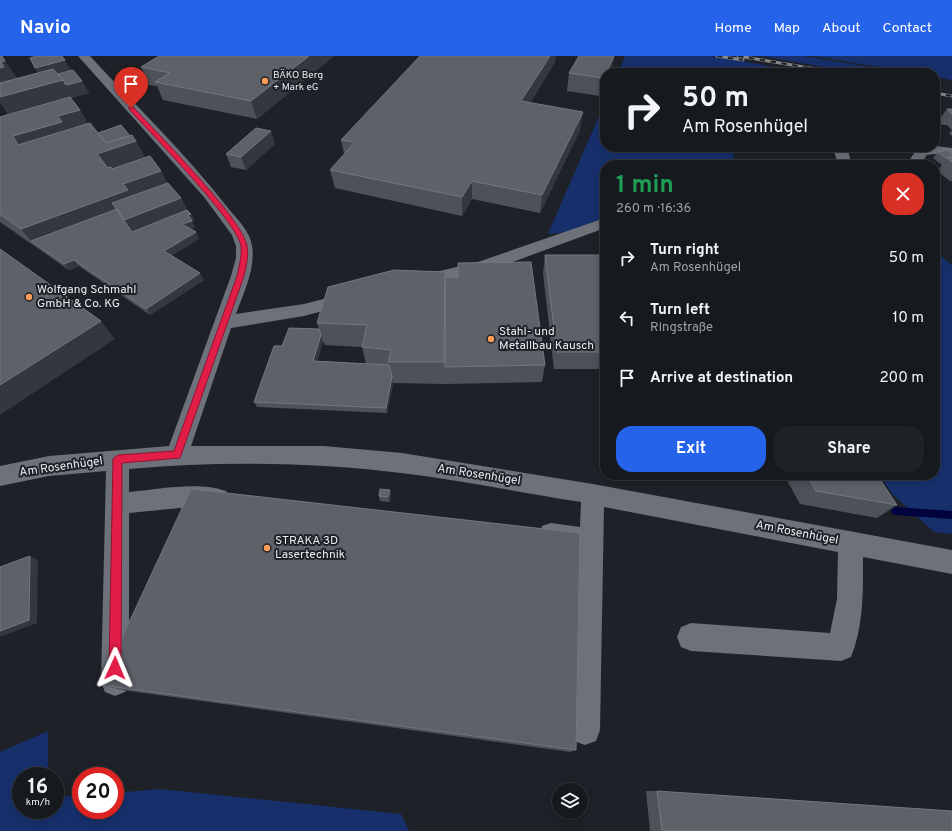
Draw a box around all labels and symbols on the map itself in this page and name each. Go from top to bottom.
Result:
pin [114,67,148,108]
place label: BÄKO Berg + Mark eG [273,69,323,94]
marker: BÄKO Berg + Mark eG [260,76,270,86]
place label: Wolfgang Schmahl GmbH & Co. KG [37,282,137,312]
marker: Wolfgang Schmahl GmbH & Co. KG [24,292,34,302]
place label: Stahl- und Metallbau Kausch [499,324,594,354]
marker: Stahl- und Metallbau Kausch [486,334,496,344]
street label: Am Rosenhügel [18,453,104,481]
street label: Am Rosenhügel [436,461,522,489]
street label: Am Rosenhügel [754,517,840,549]
place label: STRAKA 3D Lasertechnik [275,533,345,563]
marker: STRAKA 3D Lasertechnik [262,543,272,553]
position arrow [94,647,136,689]
speed limit sign: 20 [72,767,124,819]

